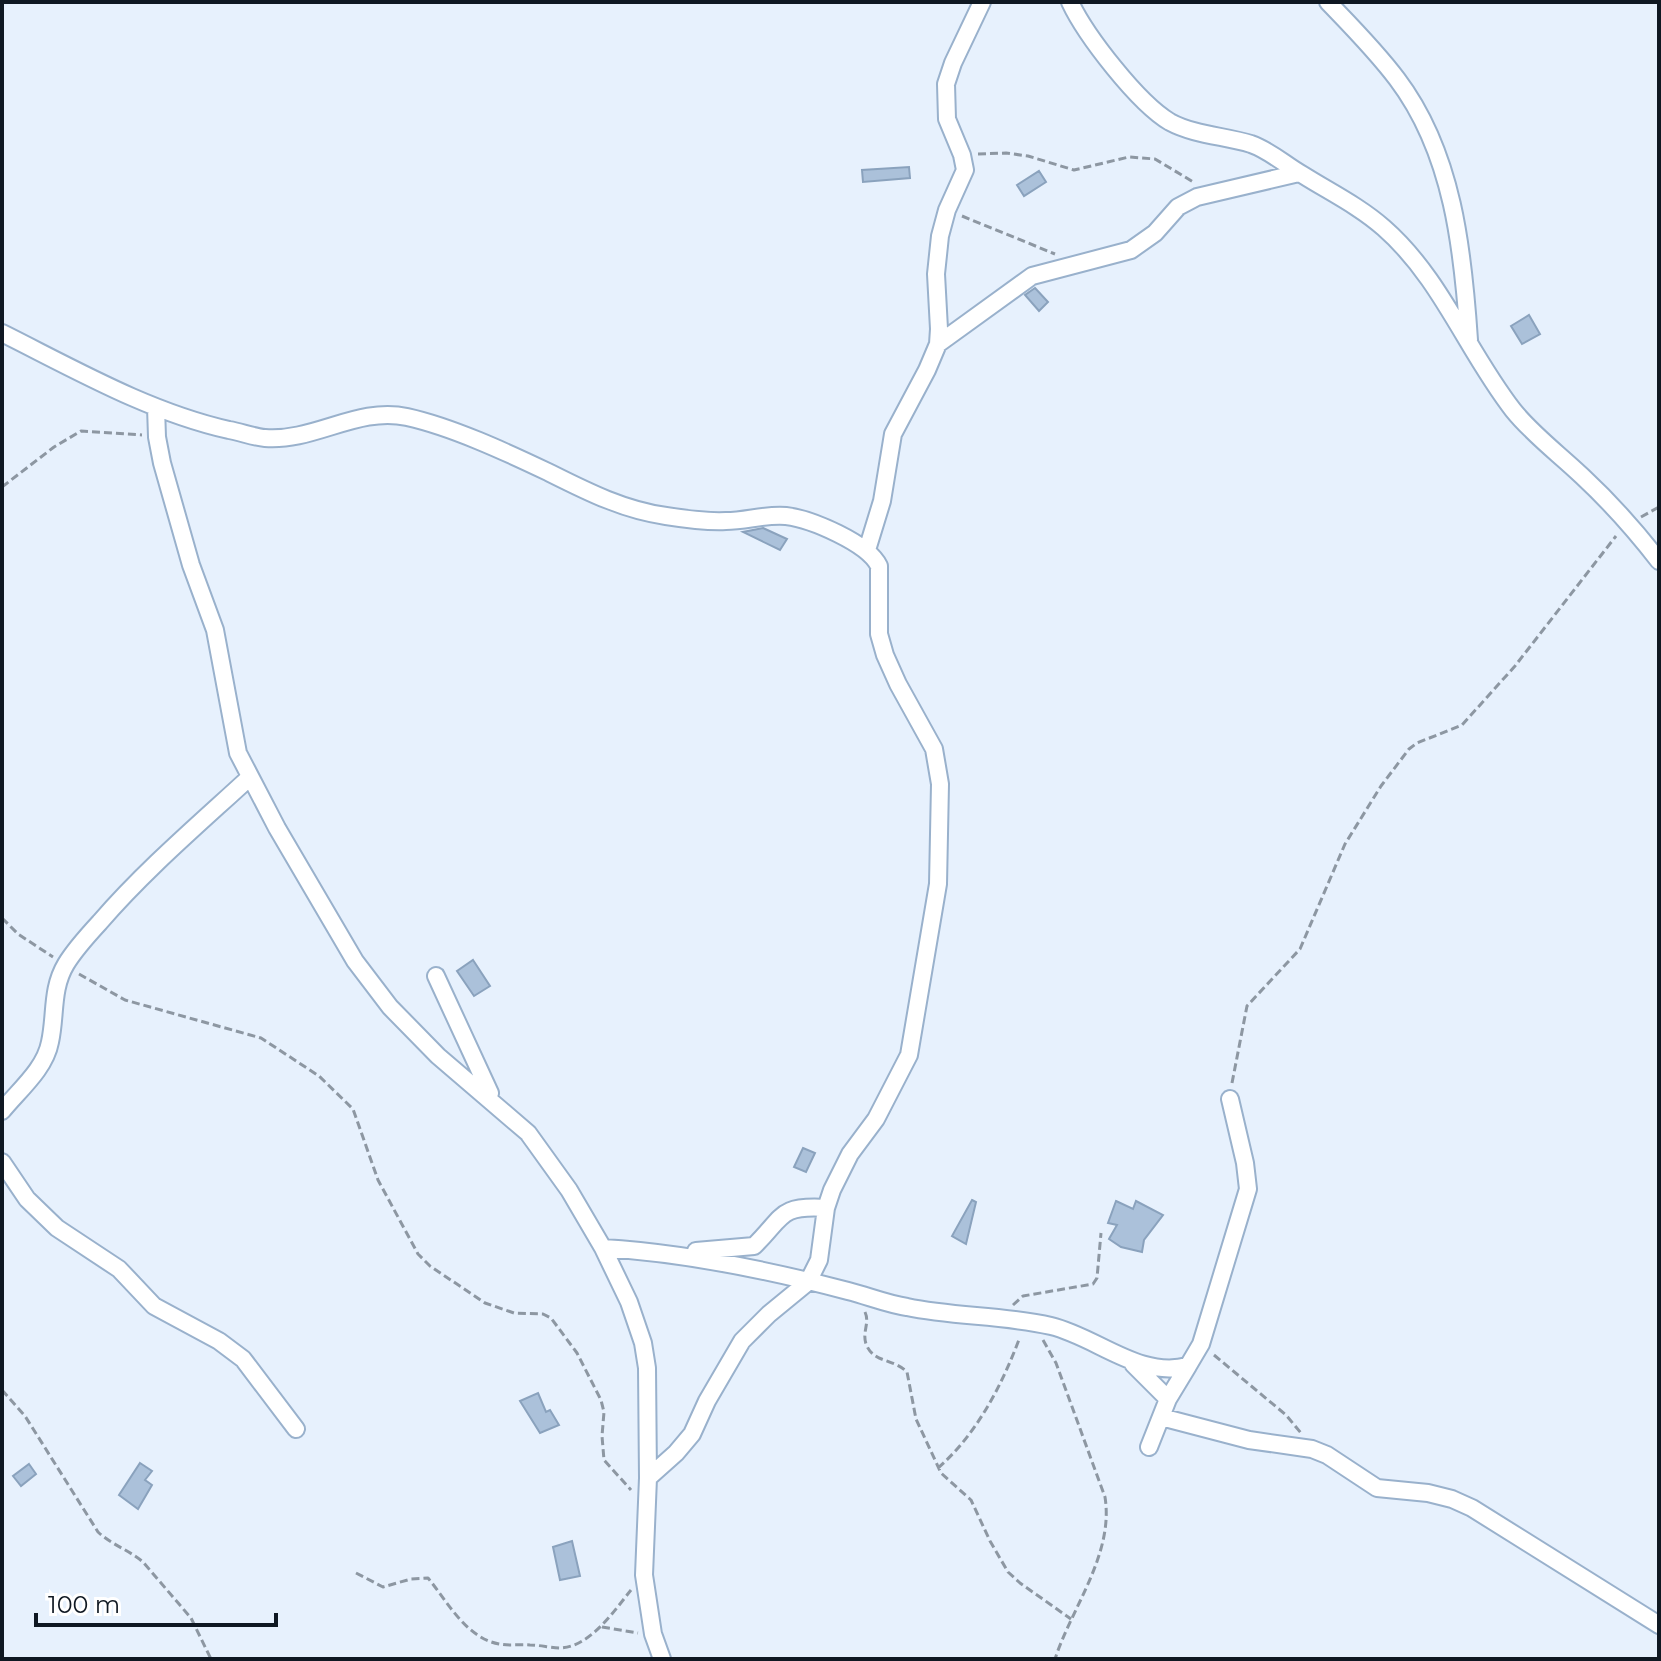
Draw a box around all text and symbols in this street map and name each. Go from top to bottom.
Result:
scale bar [36,1577,276,1627]
text: 100 m [48,1590,120,1619]

